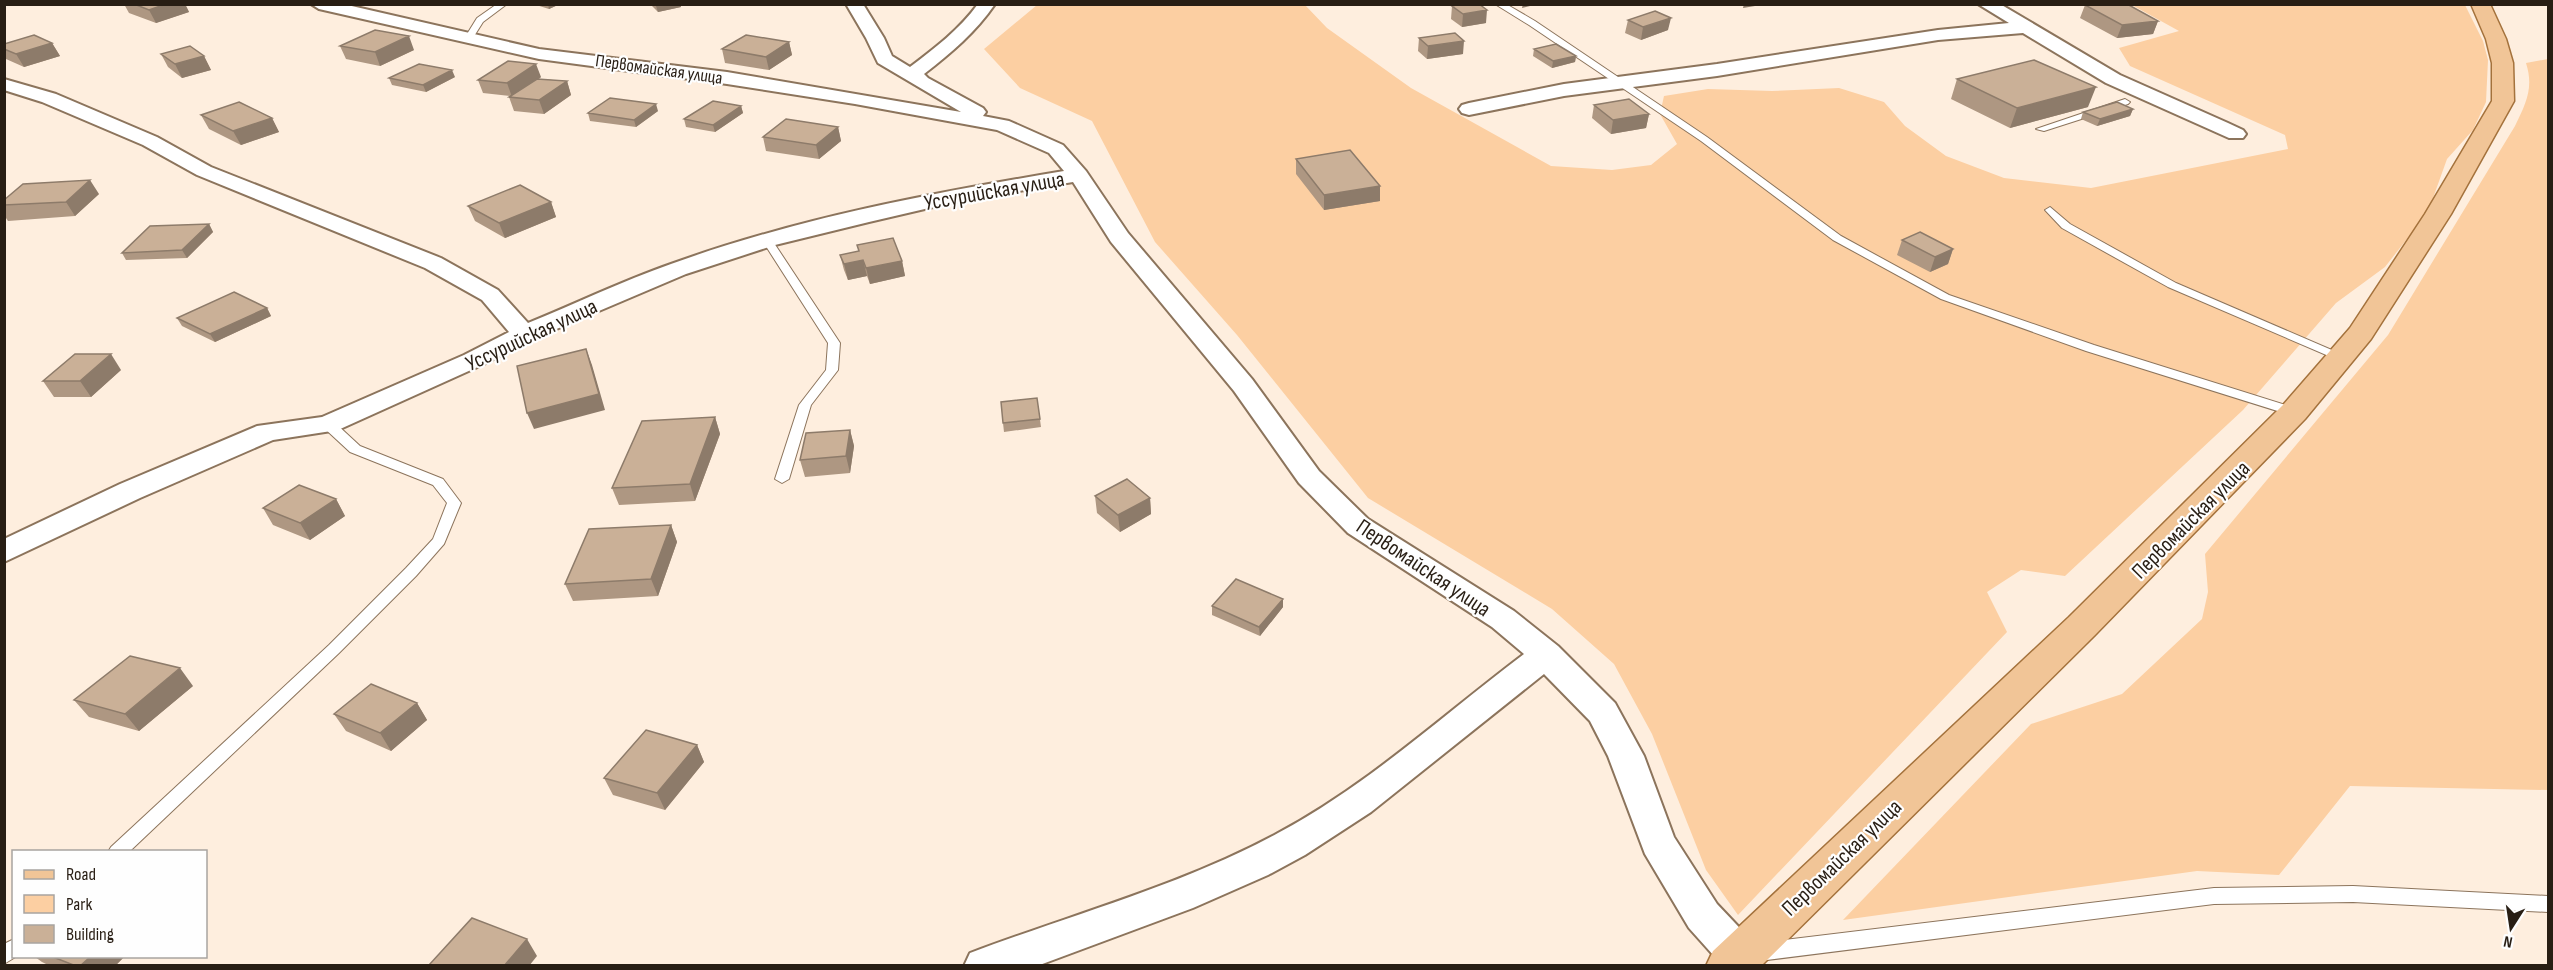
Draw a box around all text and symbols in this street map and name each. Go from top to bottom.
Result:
street label: Первомайская улица [594,50,724,89]
street label: Уссурийская улица [922,166,1067,217]
street label: Уссурийская улица [462,293,602,378]
street label: Первомайская улица [2126,455,2256,585]
street label: Первомайская улица [1351,513,1496,623]
street label: Первомайская улица [1776,794,1908,922]
legend [12,850,207,958]
text: Road [66,864,96,885]
text: Park [66,894,92,915]
north arrow [2481,898,2541,958]
text: Building [66,924,114,945]
text: N [2502,931,2514,951]

